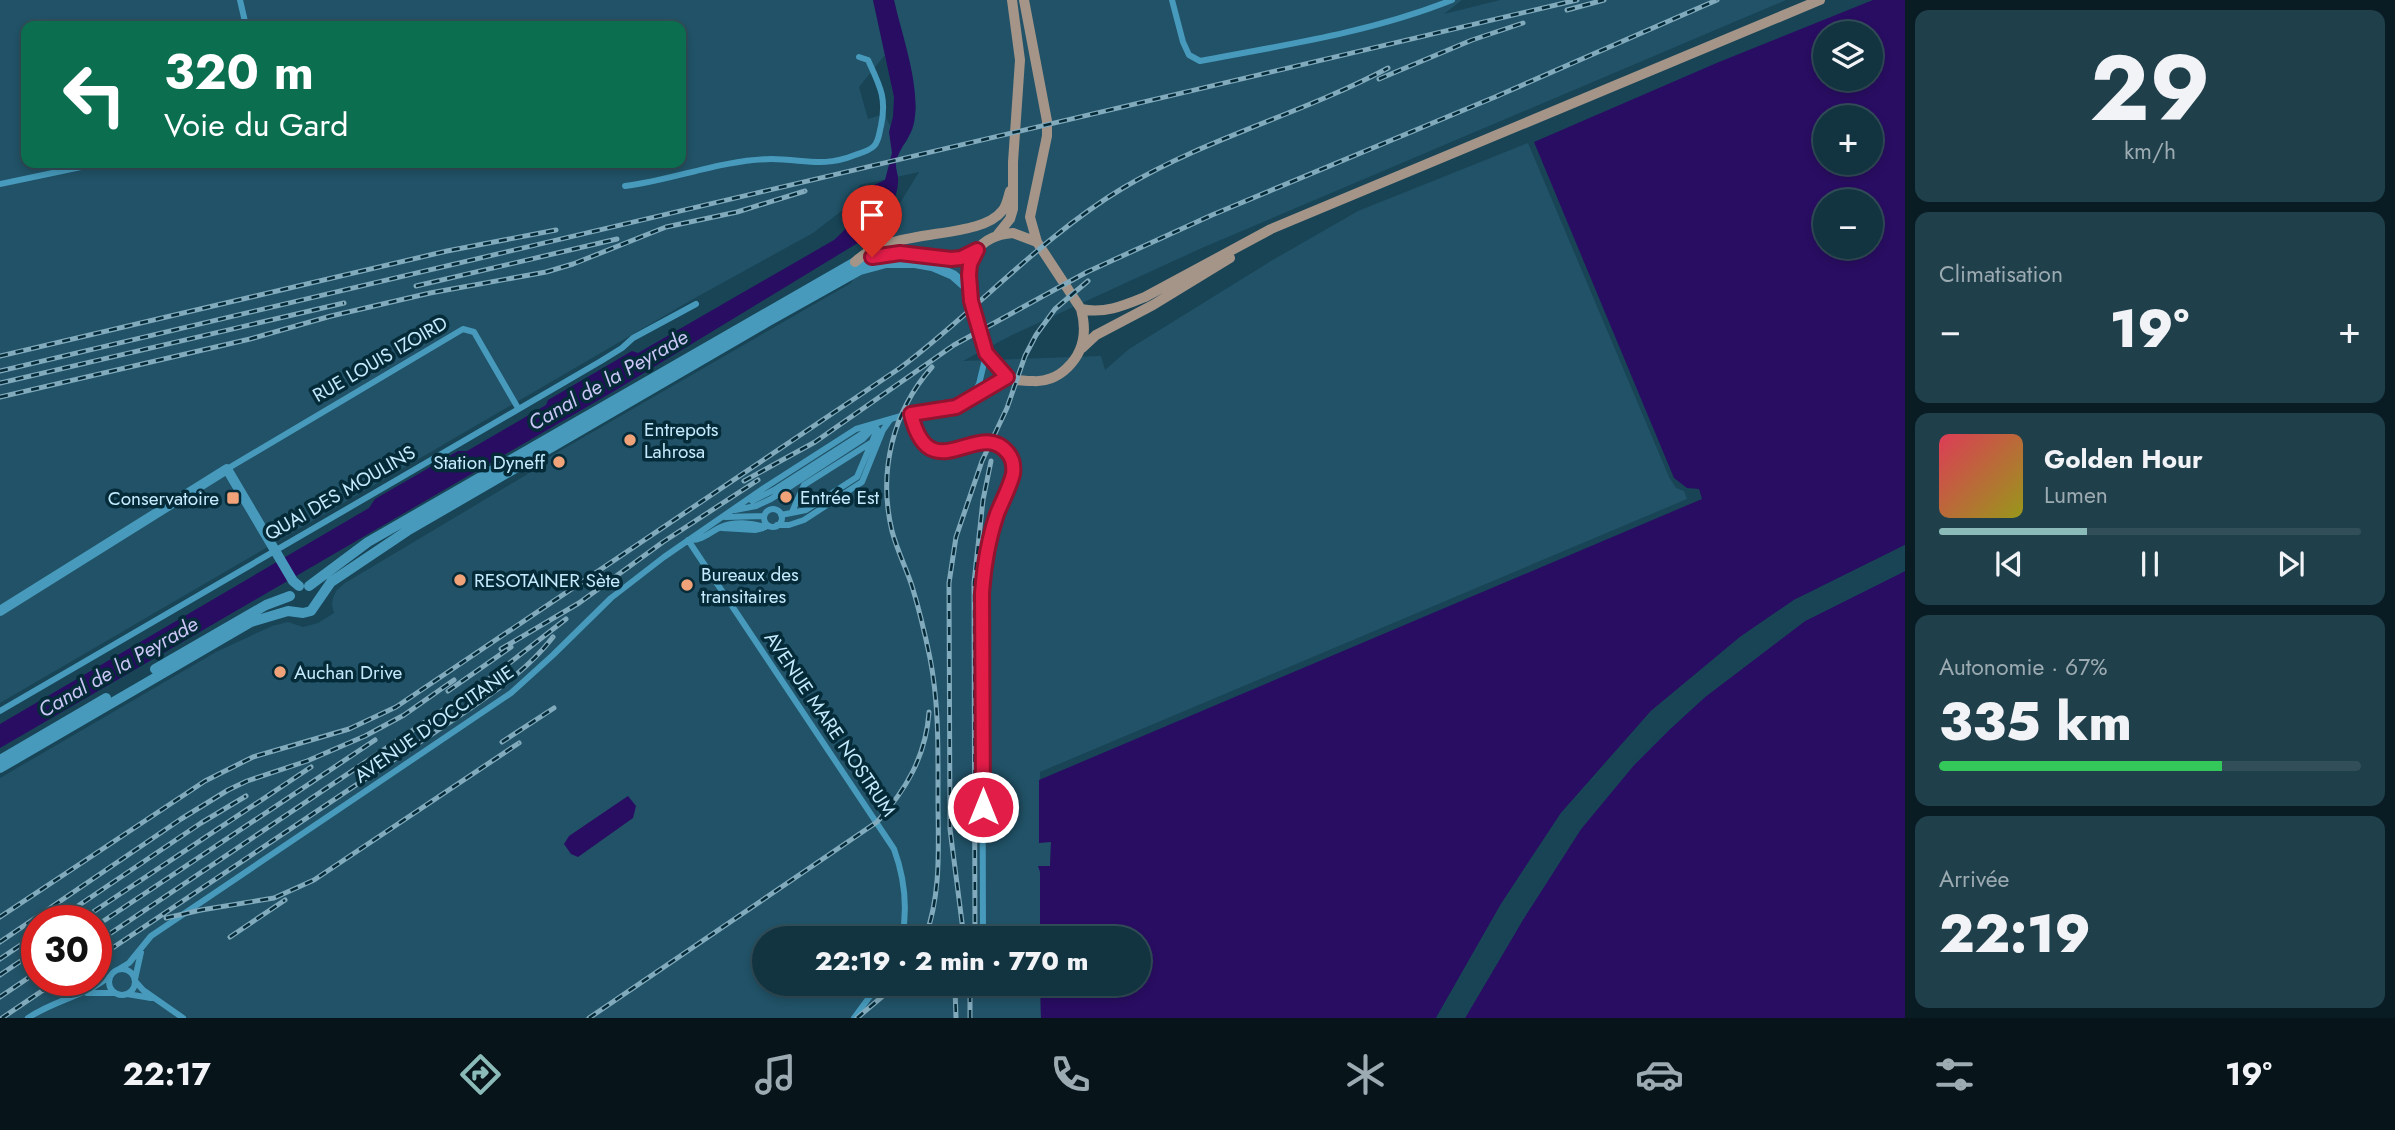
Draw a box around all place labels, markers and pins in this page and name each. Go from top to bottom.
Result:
pin [842,185,902,257]
place label: Entrepots Lahrosa [644,416,719,465]
marker: Entrepots Lahrosa [622,432,638,448]
place label: Station Dyneff [433,449,546,476]
marker: Station Dyneff [551,454,567,470]
place label: Entrée Est [800,484,880,511]
place label: Conservatoire [108,485,219,512]
marker: Entrée Est [778,489,794,505]
marker: Conservatoire [225,490,241,506]
place label: Bureaux des transitaires [701,561,799,610]
place label: RESOTAINER Sète [474,567,620,594]
marker: RESOTAINER Sète [452,572,468,588]
marker: Bureaux des transitaires [679,577,695,593]
place label: Auchan Drive [294,659,402,686]
marker: Auchan Drive [272,664,288,680]

